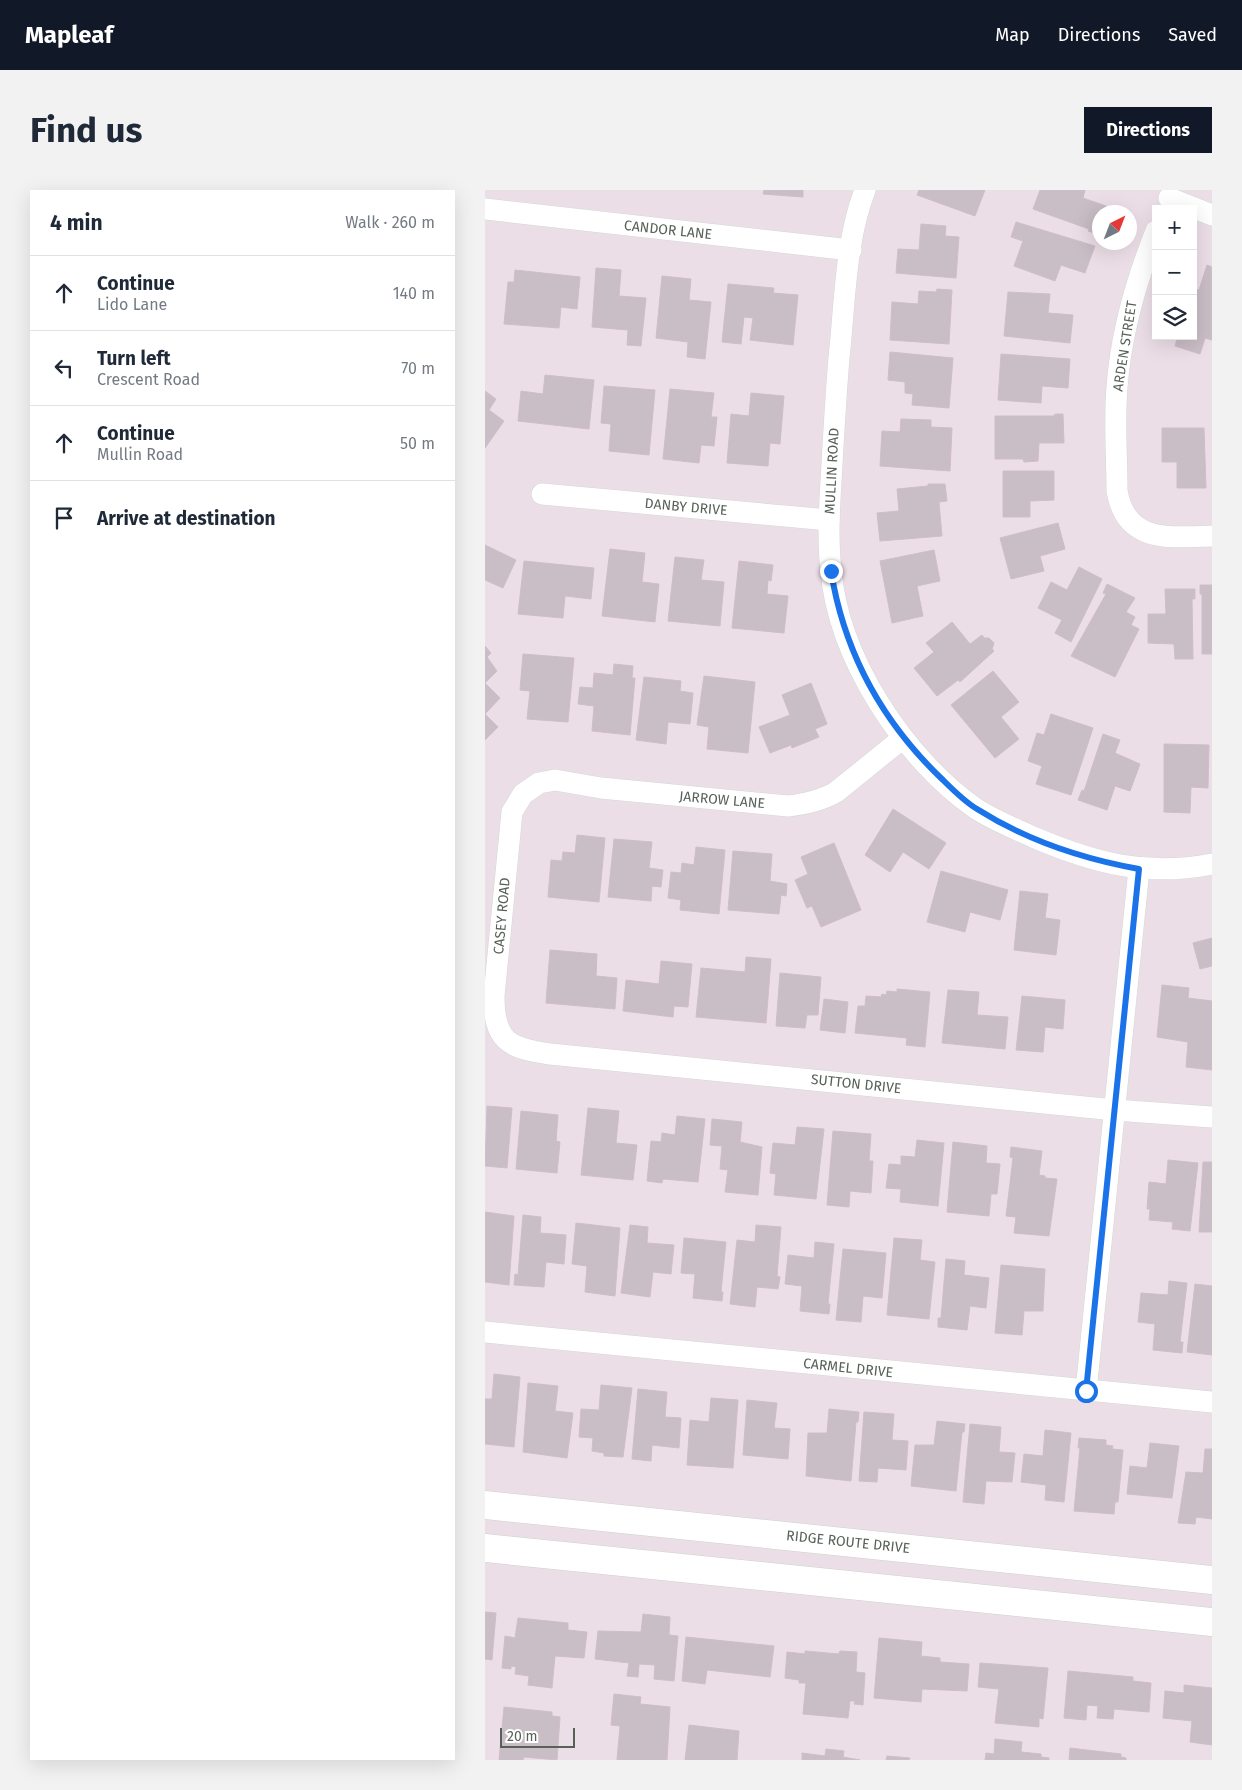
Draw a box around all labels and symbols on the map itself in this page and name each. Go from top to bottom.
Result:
north arrow [1092,205,1137,250]
street label: CANDOR LANE [623,217,713,243]
street label: ARDEN STREET [1109,299,1141,393]
street label: MULLIN ROAD [821,427,843,515]
street label: DANBY DRIVE [644,495,728,519]
route end [820,560,843,583]
street label: JARROW LANE [678,788,766,812]
street label: CASEY ROAD [490,877,514,955]
street label: SUTTON DRIVE [810,1071,902,1097]
street label: CARMEL DRIVE [802,1355,894,1381]
route start [1075,1380,1098,1403]
street label: RIDGE ROUTE DRIVE [785,1527,911,1557]
scale bar [500,1725,575,1748]

